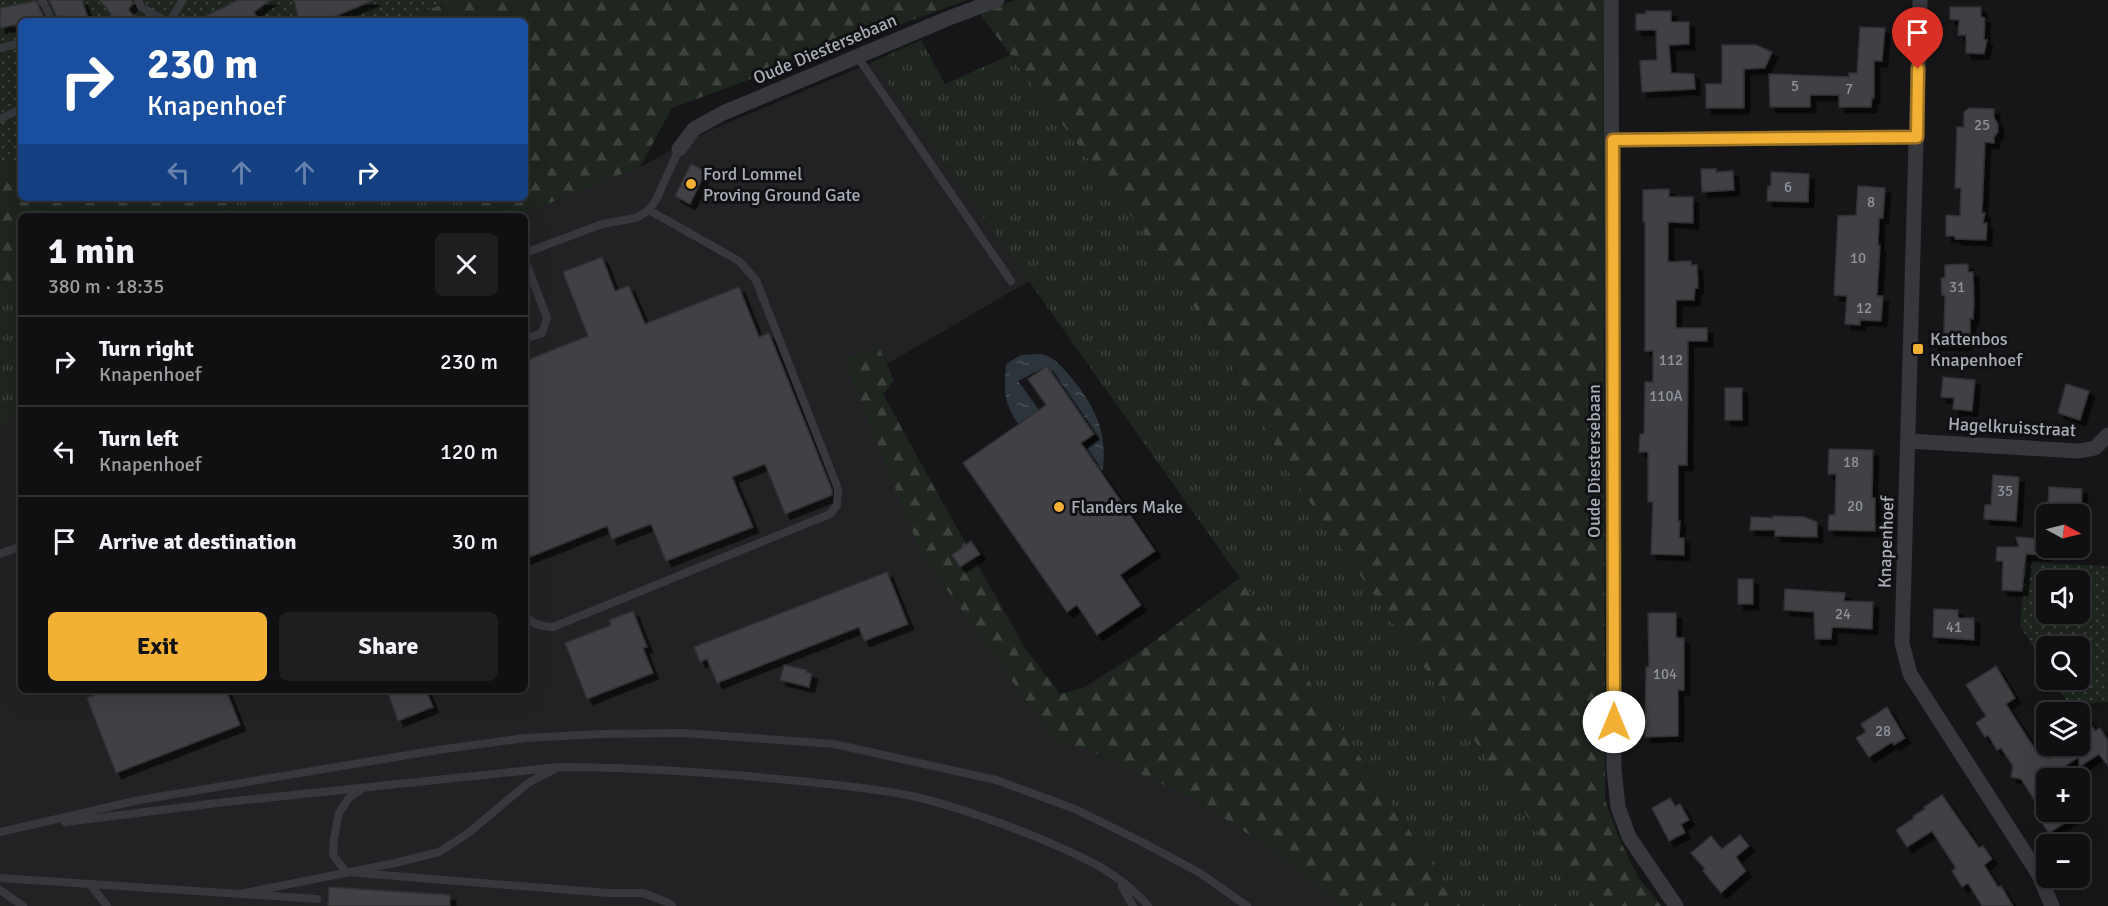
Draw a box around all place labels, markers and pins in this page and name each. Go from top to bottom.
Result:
pin [1892,7,1943,69]
place label: Ford Lommel Proving Ground Gate [703,163,861,206]
marker: Ford Lommel Proving Ground Gate [684,177,698,191]
place label: Kattenbos Knapenhoef [1930,328,2023,371]
marker: Kattenbos Knapenhoef [1911,342,1925,356]
place label: Flanders Make [1071,496,1183,518]
marker: Flanders Make [1052,500,1066,514]

